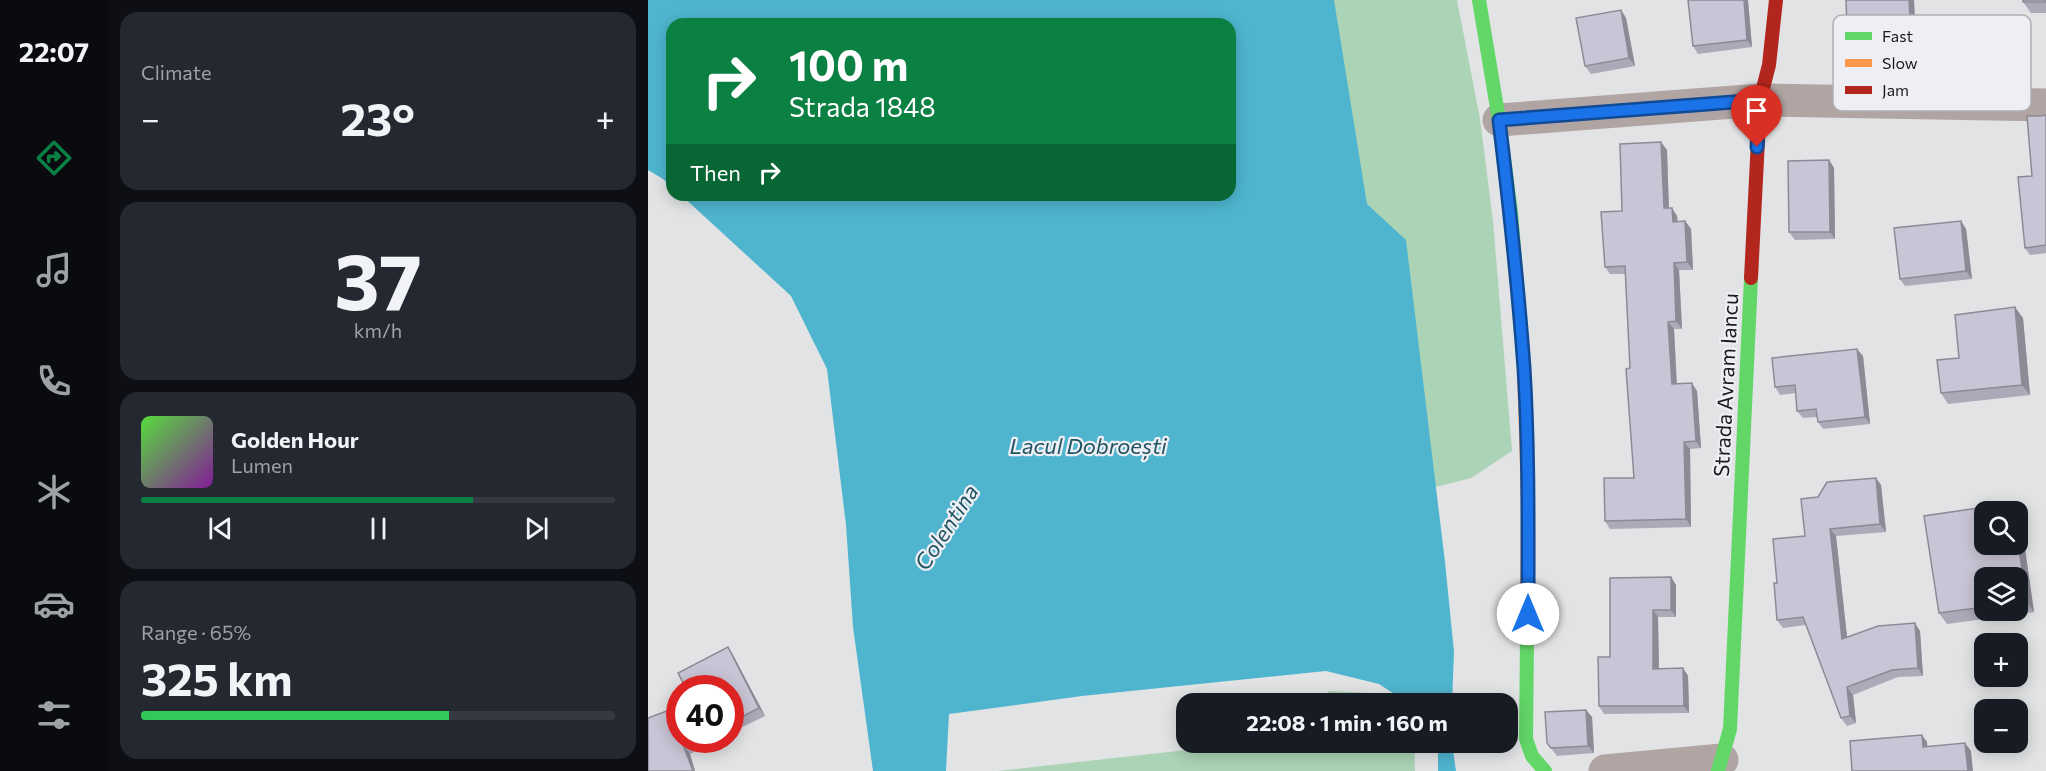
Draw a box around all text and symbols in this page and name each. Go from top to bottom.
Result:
legend [1833,15,2031,111]
text: Fast [1882,26,1913,45]
text: 22:07 [19,35,89,68]
text: 100 m [789,38,909,90]
icon: right [690,42,768,120]
text: Slow [1882,53,1918,72]
text: Climate [141,60,211,84]
text: Jam [1882,80,1909,99]
pin [1731,85,1782,147]
text: 23° [341,90,415,145]
text: Strada 1848 [789,90,936,123]
icon: arrive [1740,94,1773,127]
text: − [141,97,160,138]
text: + [596,97,615,138]
icon: directions [33,137,75,179]
icon: right [753,156,786,189]
text: Then [690,159,741,186]
text: 37 [334,231,422,326]
icon: music [33,249,75,291]
street label: Strada Avram Iancu [1708,292,1742,478]
text: km/h [354,318,402,342]
icon: phone [33,360,75,402]
text: Golden Hour [231,426,359,453]
water label: Lacul Dobroești [1009,432,1168,460]
text: Lumen [231,453,293,477]
icon: climate [33,471,75,513]
water label: Colentina [908,479,984,575]
map controls [1974,501,2028,753]
button: search [1974,501,2028,555]
icon: previous [204,512,237,545]
icon: pause [362,512,395,545]
icon: next [520,512,553,545]
button: layers [1974,567,2028,621]
position arrow [1496,582,1560,646]
icon: car [33,583,75,625]
text: Range · 65% [141,620,251,644]
button: + [1974,633,2028,687]
text: 325 km [141,650,292,705]
speed limit sign: 40 [666,675,744,753]
icon: filters [33,694,75,736]
button: − [1974,699,2028,753]
text: 22:08 · 1 min · 160 m [1246,709,1448,736]

